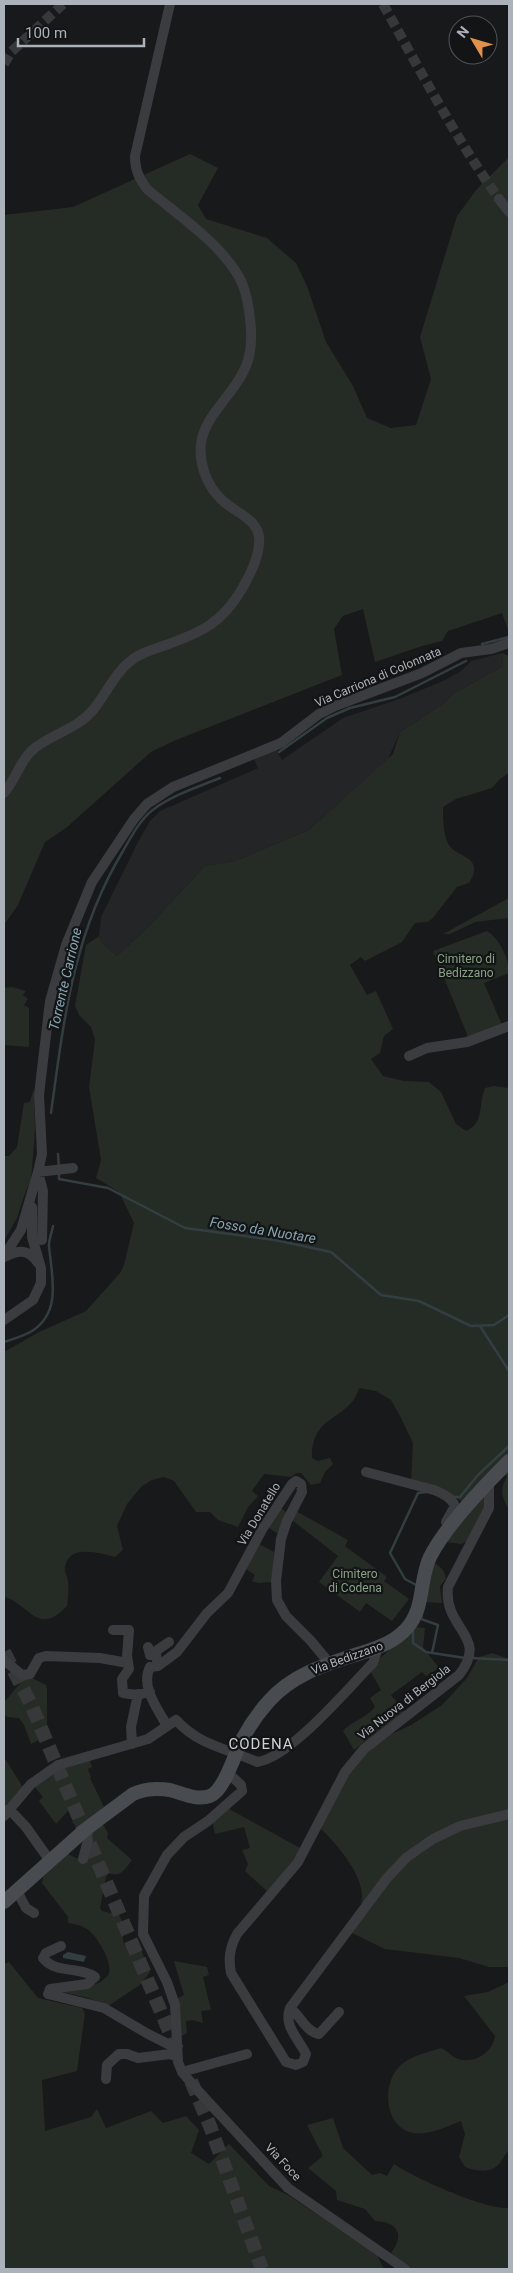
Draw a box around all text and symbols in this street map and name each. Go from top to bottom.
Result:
scale bar [18,15,144,47]
north arrow [448,15,498,65]
text: N [453,23,472,41]
text: 100 m [25,24,67,42]
street label: Via Carriona di Colonnata [313,644,443,710]
water label: Torrente Carrione [45,926,85,1032]
park label: Cimitero di Bedizzano [437,952,495,980]
water label: Fosso da Nuotare [209,1214,317,1246]
street label: Via Donatello [235,1480,283,1548]
park label: Cimitero di Codena [328,1567,382,1595]
street label: Via Bedizzano [309,1638,385,1677]
street label: Via Nuova di Bergiola [355,1662,453,1742]
district label: CODENA [228,1735,294,1753]
street label: Via Foce [262,2140,304,2184]

